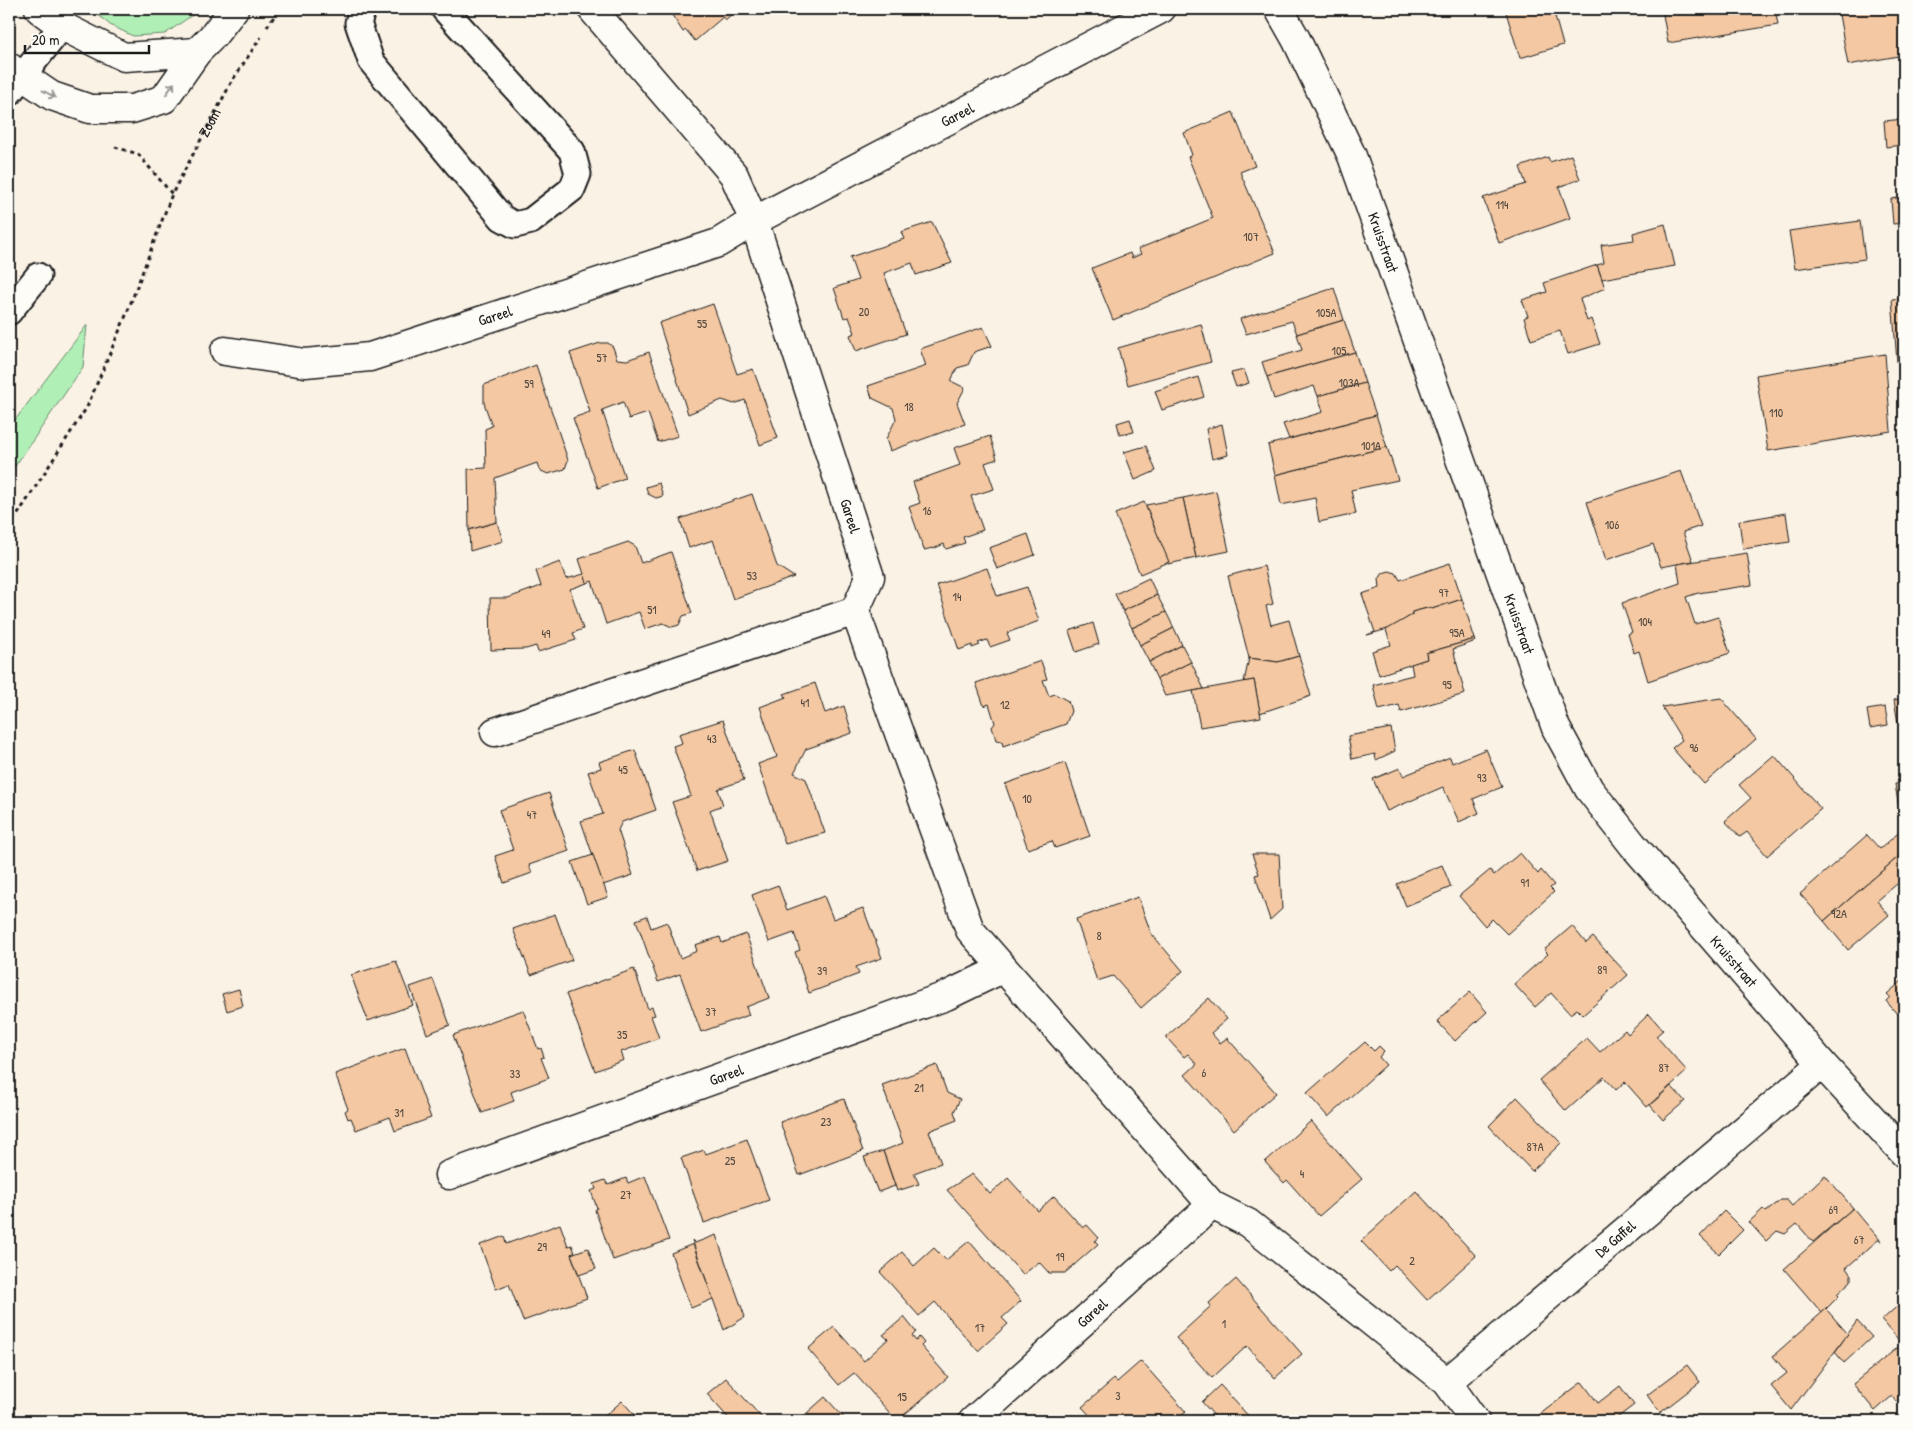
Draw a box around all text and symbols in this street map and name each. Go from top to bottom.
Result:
scale bar [25,22,149,54]
text: 20 m [32,29,59,50]
one-way arrow [165,82,175,96]
one-way arrow [41,90,56,99]
street label: Gareel [937,97,978,132]
street label: Zoom [193,104,226,141]
house number: 114 [1495,196,1509,213]
street label: Kruisstraat [1363,209,1404,276]
house number: 107 [1243,228,1259,245]
street label: Gareel [475,300,515,331]
house number: 20 [859,303,870,320]
house number: 105A [1316,304,1336,321]
house number: 55 [697,315,707,332]
house number: 105 [1332,342,1346,359]
house number: 57 [596,349,608,366]
house number: 103A [1339,374,1360,391]
house number: 59 [524,375,534,392]
house number: 18 [904,398,914,415]
house number: 110 [1769,404,1783,421]
house number: 101A [1361,437,1381,454]
street label: Gareel [835,496,866,536]
house number: 16 [922,502,932,519]
house number: 106 [1605,516,1619,533]
house number: 53 [747,567,757,584]
house number: 97 [1439,584,1449,601]
house number: 14 [953,588,962,605]
street label: Kruisstraat [1499,591,1540,658]
house number: 51 [647,601,657,618]
house number: 104 [1638,613,1653,630]
house number: 95A [1449,624,1465,641]
house number: 49 [542,625,551,642]
house number: 95 [1442,676,1452,693]
house number: 41 [801,694,809,711]
house number: 12 [1000,696,1010,713]
house number: 43 [707,730,717,747]
house number: 96 [1689,739,1699,756]
house number: 45 [618,761,628,778]
house number: 93 [1477,769,1487,786]
house number: 10 [1022,790,1032,807]
house number: 47 [527,806,537,823]
house number: 91 [1521,874,1529,891]
house number: 92A [1831,905,1847,922]
house number: 8 [1096,927,1102,944]
street label: Kruisstraat [1706,931,1763,992]
house number: 89 [1597,961,1607,978]
house number: 39 [817,962,827,979]
house number: 37 [705,1003,717,1020]
house number: 35 [617,1026,627,1043]
street label: Gareel [706,1059,746,1090]
house number: 87 [1658,1059,1670,1076]
house number: 6 [1202,1064,1207,1081]
house number: 33 [510,1065,520,1082]
house number: 21 [914,1079,924,1096]
house number: 31 [394,1104,404,1121]
house number: 23 [821,1113,832,1130]
house number: 87A [1527,1138,1544,1155]
house number: 25 [725,1152,735,1169]
house number: 4 [1300,1165,1305,1182]
house number: 27 [620,1186,632,1203]
house number: 69 [1828,1201,1838,1218]
street label: De Gaffel [1590,1215,1640,1262]
house number: 67 [1854,1231,1864,1248]
house number: 29 [537,1238,548,1255]
house number: 19 [1056,1248,1065,1265]
house number: 2 [1409,1252,1415,1269]
street label: Gareel [1072,1293,1112,1332]
house number: 1 [1222,1315,1226,1332]
house number: 17 [975,1319,985,1336]
house number: 3 [1115,1387,1121,1404]
house number: 15 [897,1388,907,1405]

